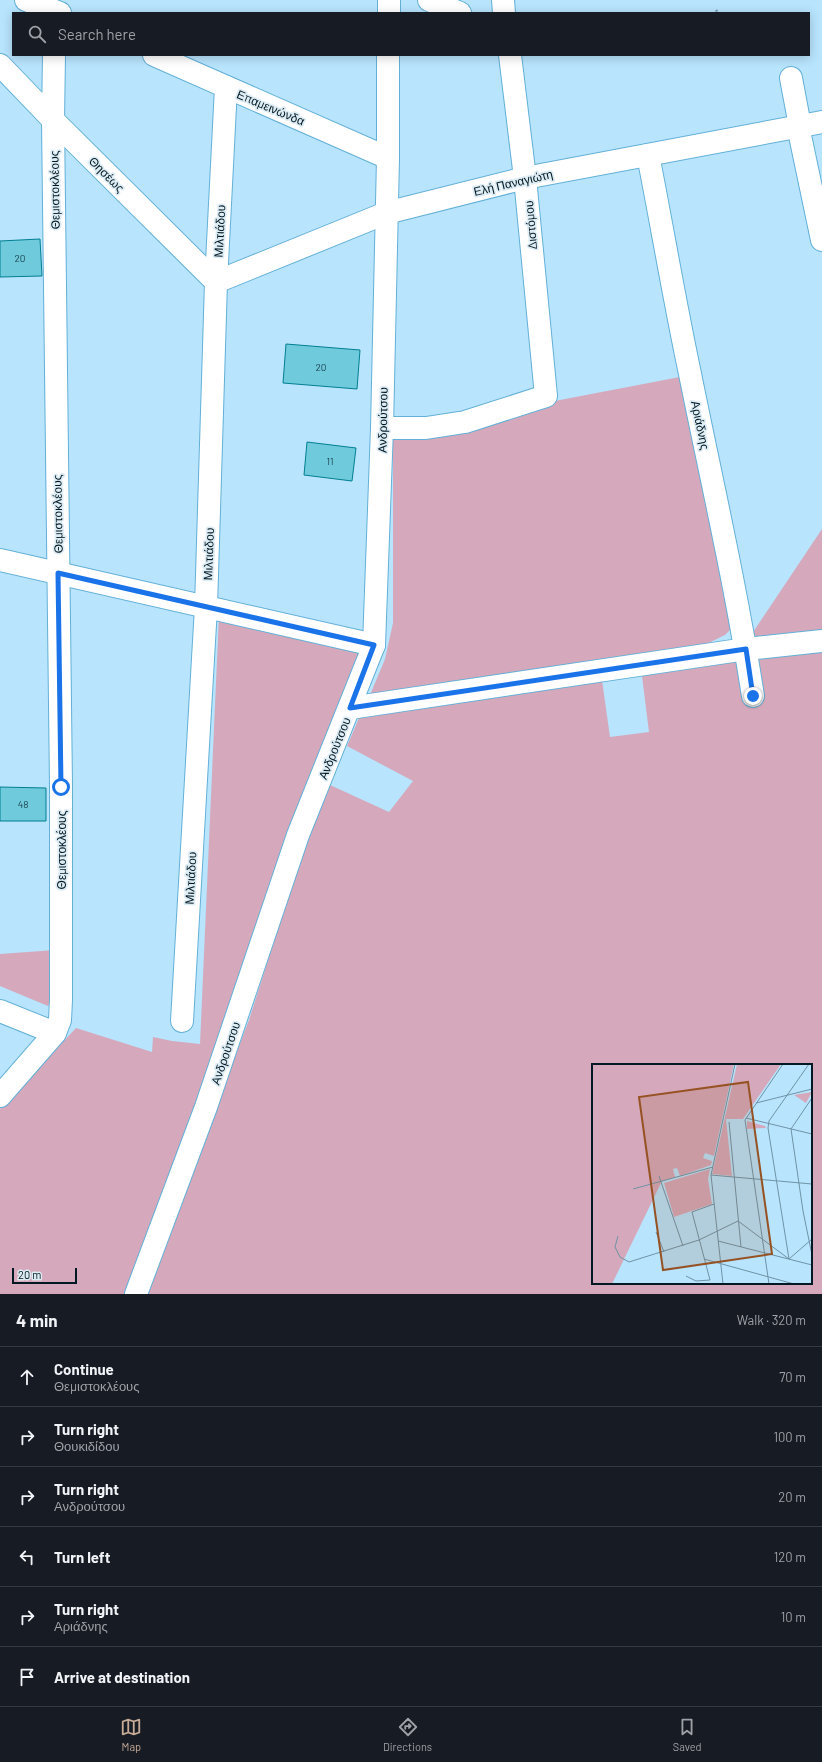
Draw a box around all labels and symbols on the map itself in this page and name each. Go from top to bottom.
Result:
street label: Επαμεινώνδα [235,86,307,128]
street label: Θεμιστοκλέους [46,150,63,230]
street label: Θησέως [86,154,128,195]
street label: Ελή Παναγιώτη [472,166,554,199]
street label: Διστόμου [521,200,539,250]
street label: Μιλτιάδου [211,204,227,258]
house number: 20 [14,252,26,264]
house number: 20 [315,361,327,373]
street label: Ανδρούτσου [374,387,391,453]
street label: Αριάδνης [688,399,713,451]
house number: 11 [326,455,334,467]
street label: Θεμιστοκλέους [49,474,66,554]
street label: Μιλτιάδου [200,527,216,581]
route end [744,687,762,705]
street label: Ανδρούτσου [315,715,354,781]
route start [52,778,70,796]
house number: 48 [18,798,28,810]
street label: Θεμιστοκλέους [54,810,69,889]
street label: Μιλτιάδου [182,851,198,905]
street label: Ανδρούτσου [208,1020,243,1087]
inset map [592,1064,812,1284]
scale bar [12,1266,77,1285]

